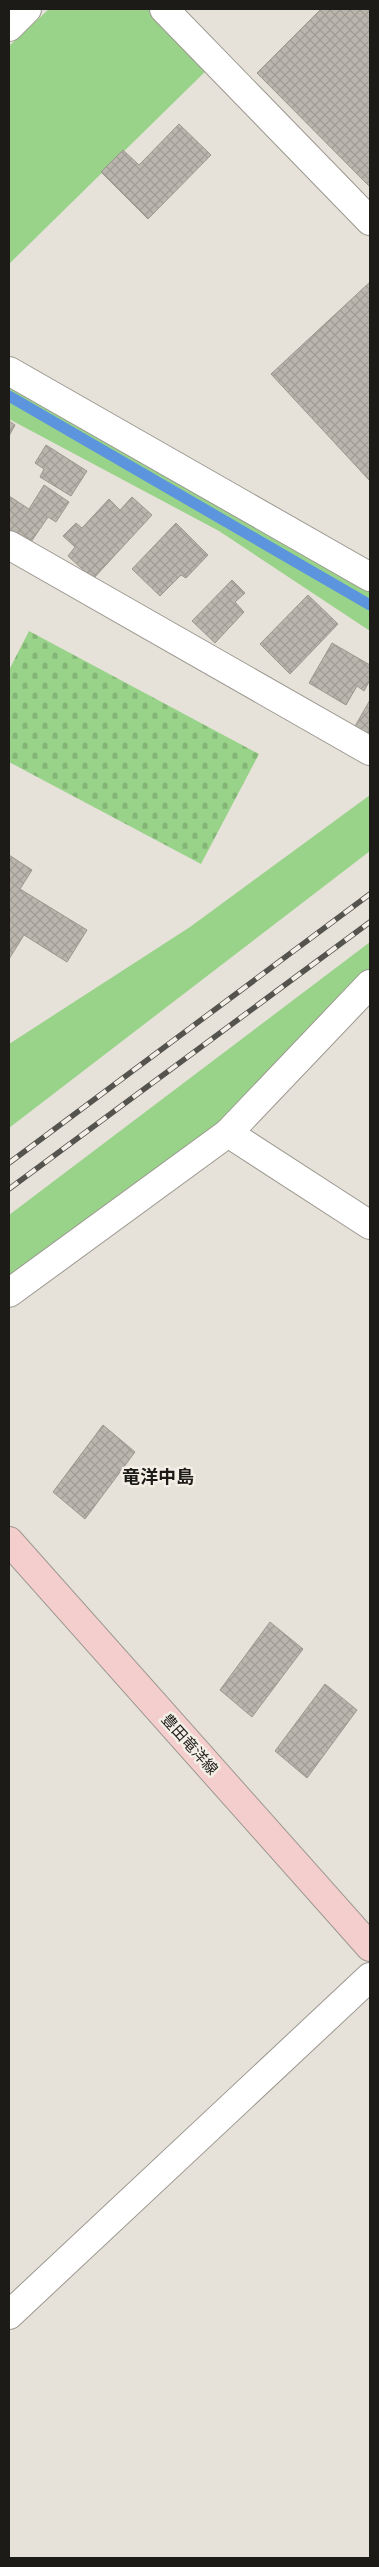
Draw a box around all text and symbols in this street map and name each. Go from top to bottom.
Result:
district label: 竜洋中島 [122,1464,194,1489]
street label: 豊田竜洋線 [157,1709,223,1779]

